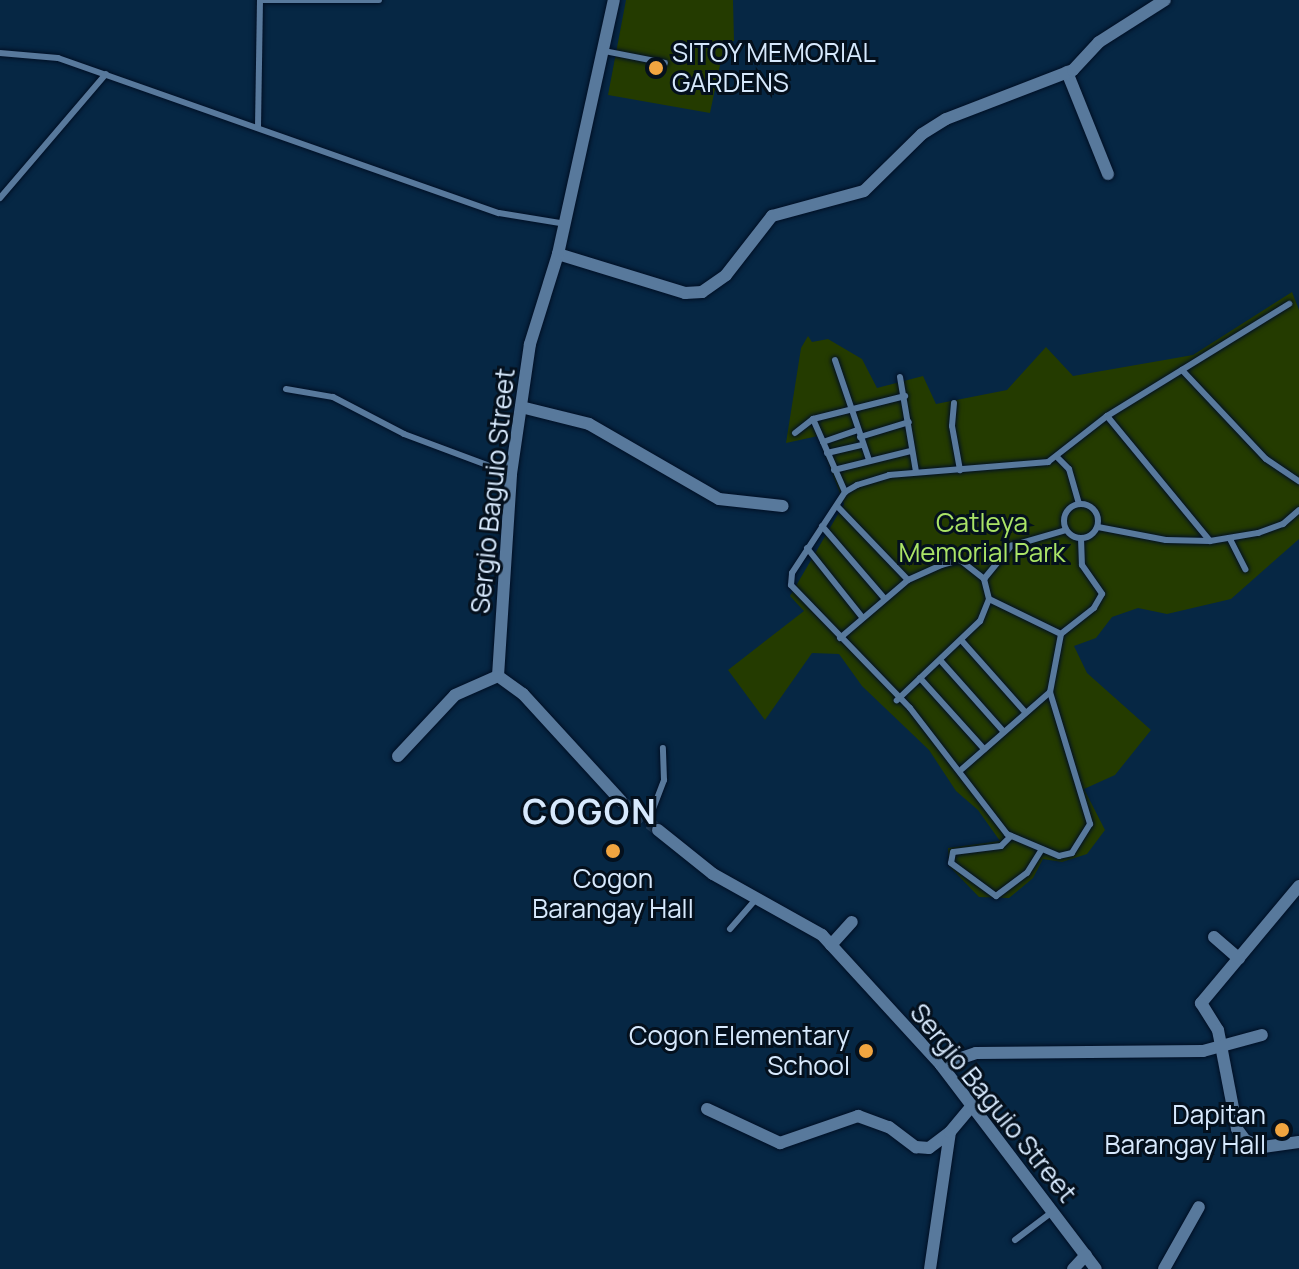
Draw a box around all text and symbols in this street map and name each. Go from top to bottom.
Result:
place label: SITOY MEMORIAL GARDENS [672,37,877,98]
marker: SITOY MEMORIAL GARDENS [647,59,665,77]
street label: Sergio Baguio Street [465,367,521,615]
park label: Catleya Memorial Park [899,507,1065,568]
district label: COGON [522,792,658,832]
marker: Cogon Barangay Hall [604,842,622,860]
place label: Cogon Barangay Hall [532,863,694,924]
street label: Sergio Baguio Street [903,997,1083,1209]
place label: Cogon Elementary School [629,1020,850,1082]
marker: Cogon Elementary School [857,1042,875,1060]
place label: Dapitan Barangay Hall [1105,1099,1266,1160]
marker: Dapitan Barangay Hall [1273,1121,1291,1139]

